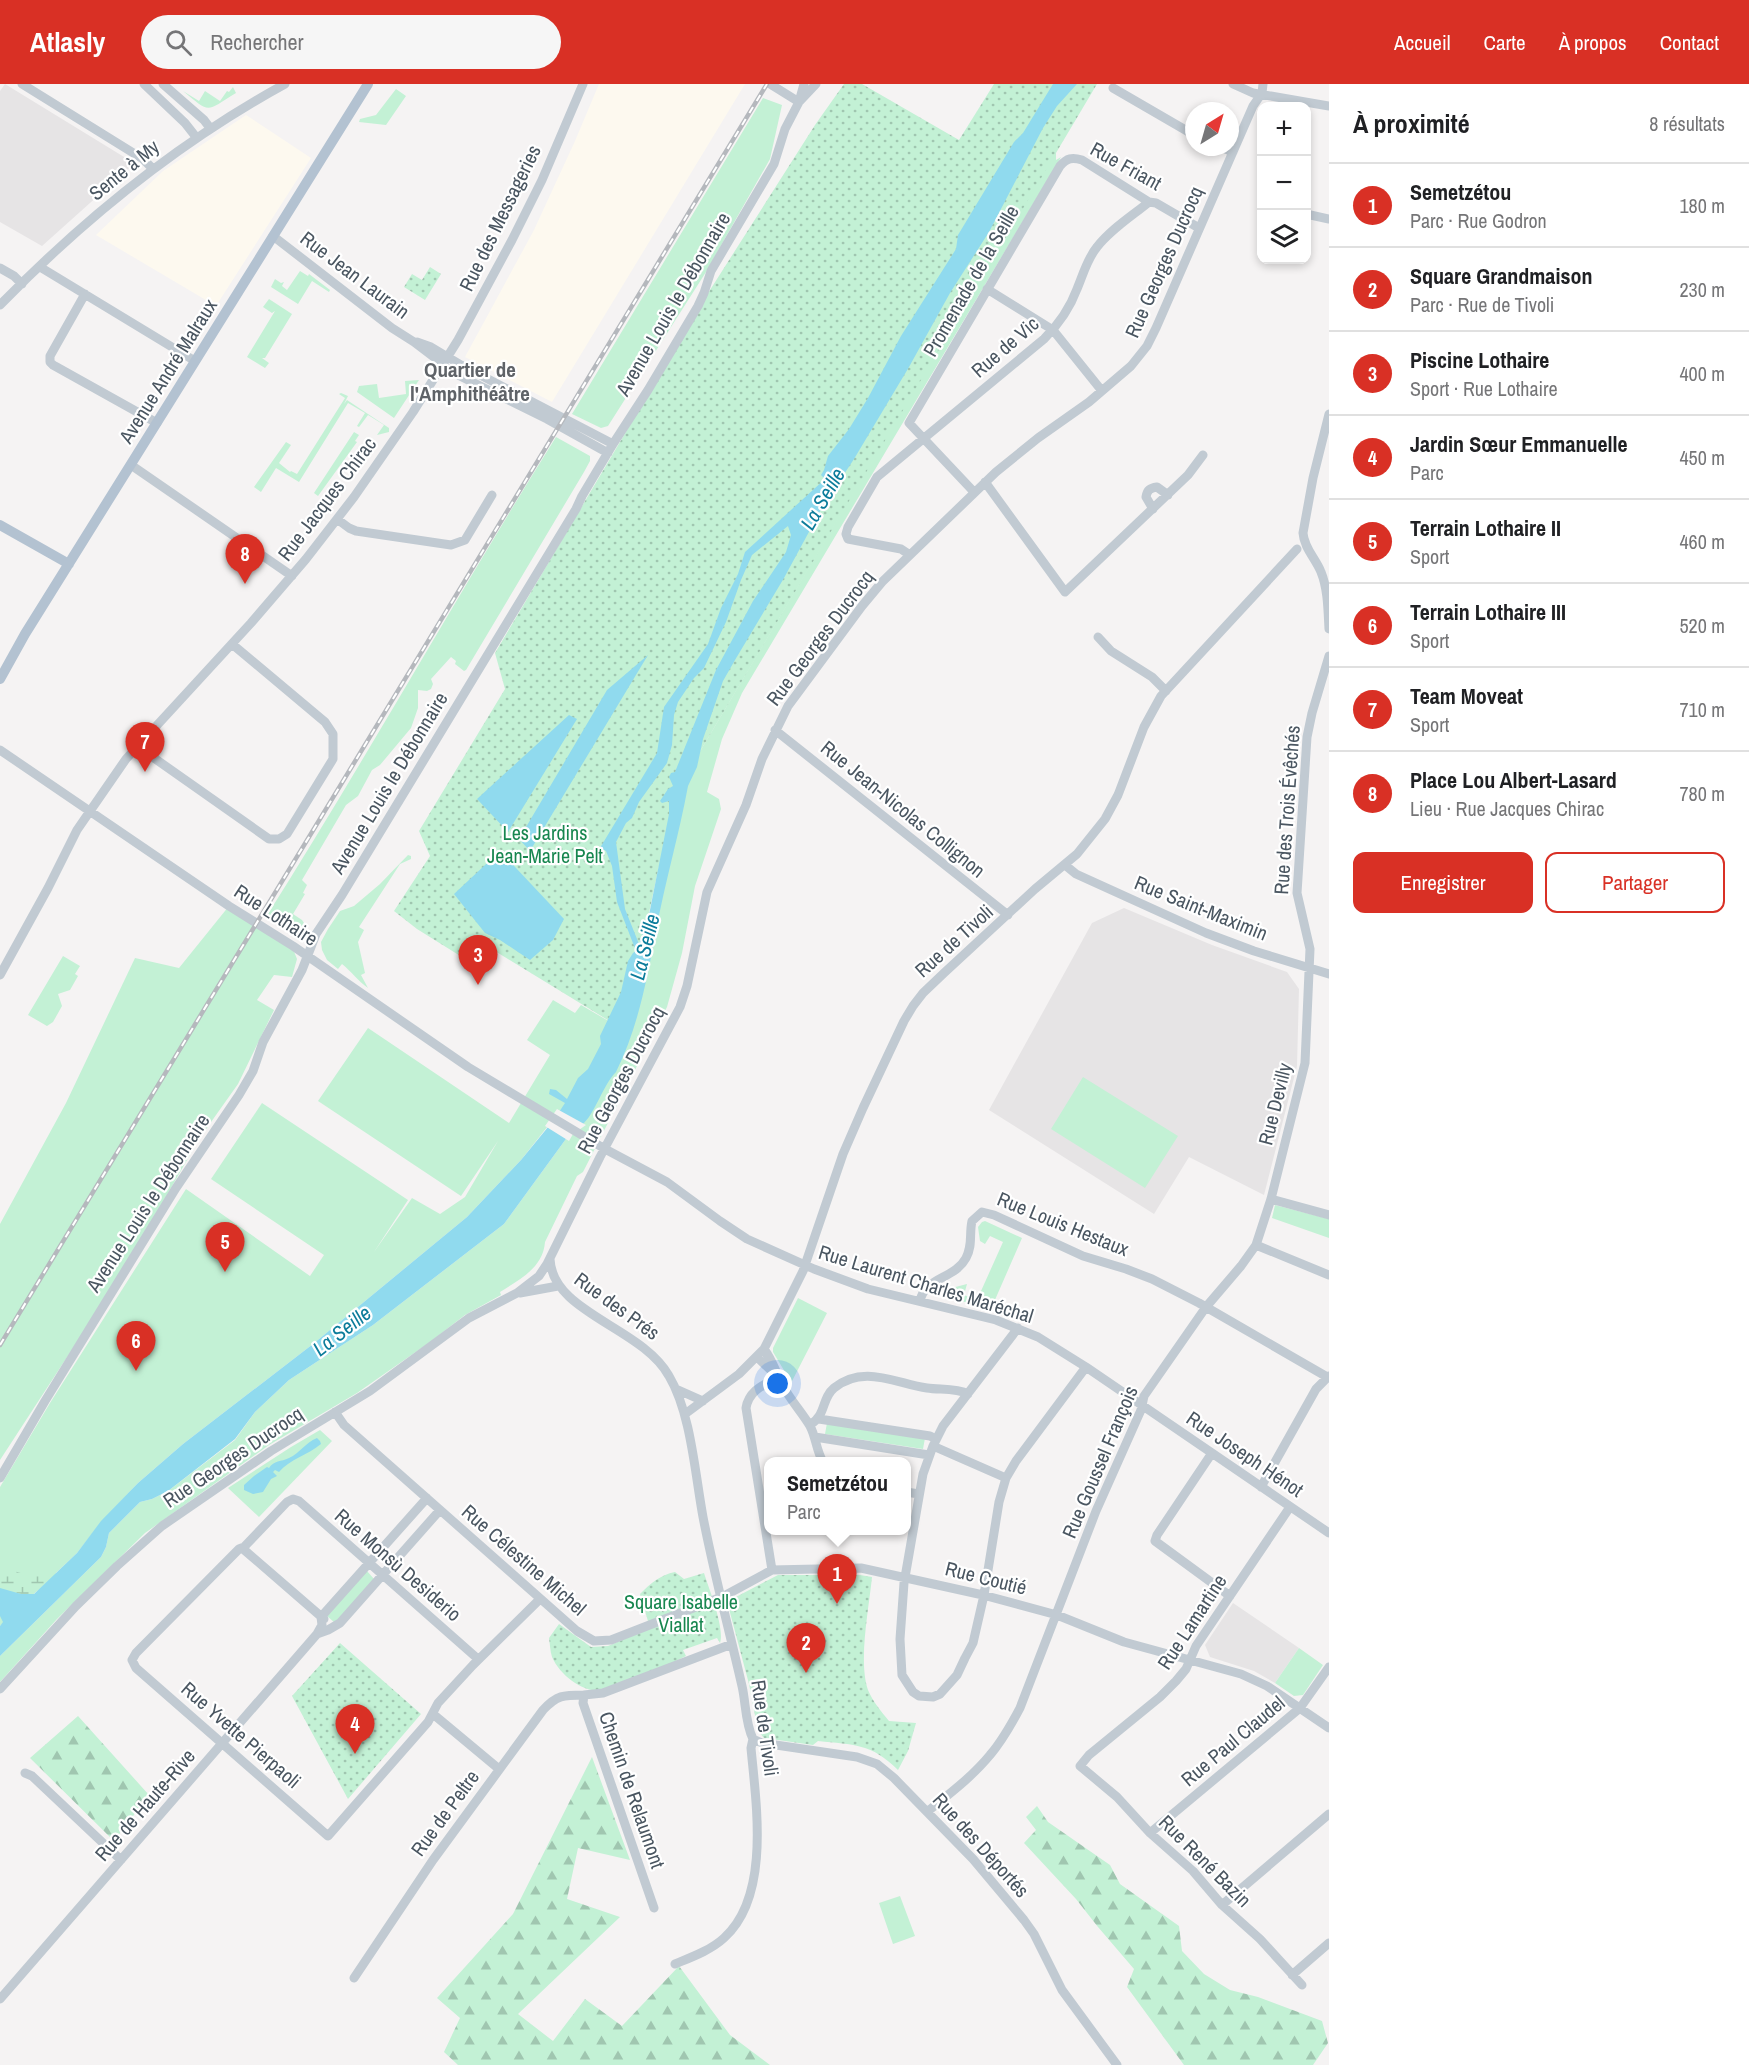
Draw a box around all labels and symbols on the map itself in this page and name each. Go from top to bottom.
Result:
north arrow [1185,102,1239,156]
street label: Sente à My [83,133,165,206]
street label: Rue Friant [1086,135,1167,196]
street label: Rue des Messageries [452,140,547,295]
street label: Rue Georges Ducrocq [1118,182,1209,342]
street label: Promenade de la Seille [916,200,1025,361]
street label: Avenue Louis le Débonnaire [608,207,736,401]
street label: Rue Jean Laurain [295,225,415,325]
street label: Avenue André Malraux [112,293,223,449]
street label: Rue de Vic [965,310,1044,383]
district label: Quartier de l'Amphithéâtre [410,355,530,408]
street label: Rue Jacques Chirac [271,431,382,566]
water label: La Seille [793,462,852,535]
pin: 8 [226,534,264,584]
street label: Rue Georges Ducrocq [760,564,879,711]
street label: Avenue Louis le Débonnaire [323,687,454,880]
pin: 7 [126,722,164,772]
street label: Rue des Trois Évêchés [1267,724,1306,895]
street label: Rue Jean-Nicolas Collignon [815,734,991,883]
park label: Les Jardins Jean-Marie Pelt [487,819,603,869]
street label: Rue Saint-Maximin [1131,869,1272,947]
street label: Rue Lothaire [229,877,323,952]
street label: Rue de Tivoli [909,898,999,983]
water label: La Seille [622,911,667,983]
pin: 3 [458,936,498,985]
street label: Rue Georges Ducrocq [570,1001,671,1158]
street label: Rue Devilly [1251,1059,1298,1148]
street label: Avenue Louis le Débonnaire [79,1108,215,1298]
street label: Rue Louis Hestaux [993,1185,1134,1262]
pin: 5 [206,1222,244,1272]
street label: Rue Laurent Charles Maréchal [815,1238,1037,1329]
street label: Rue des Prés [569,1265,665,1346]
water label: La Seille [306,1299,377,1363]
pin: 6 [116,1322,156,1371]
your location [763,1369,792,1398]
street label: Rue Goussel François [1055,1381,1144,1542]
street label: Rue Georges Ducrocq [158,1400,308,1513]
street label: Rue Joseph Hénot [1181,1404,1310,1503]
street label: Rue Célestine Michel [456,1498,592,1621]
street label: Rue Monsù Desiderio [329,1502,467,1627]
pin: 1 [818,1554,856,1604]
street label: Rue Coutié [943,1554,1030,1601]
street label: Rue Lamartine [1151,1569,1232,1675]
park label: Square Isabelle Viallat [624,1588,738,1638]
pin: 2 [786,1624,826,1673]
street label: Rue Yvette Pierpaoli [176,1675,307,1794]
street label: Rue de Tivoli [745,1678,786,1778]
street label: Rue Paul Claudel [1175,1689,1290,1792]
pin: 4 [336,1704,374,1754]
street label: Chemin de Relaumont [593,1708,672,1872]
street label: Rue de Haute-Rive [88,1743,201,1867]
street label: Rue de Peltre [404,1764,485,1861]
street label: Rue des Déportés [927,1787,1036,1903]
street label: Rue René Bazin [1153,1809,1257,1913]

